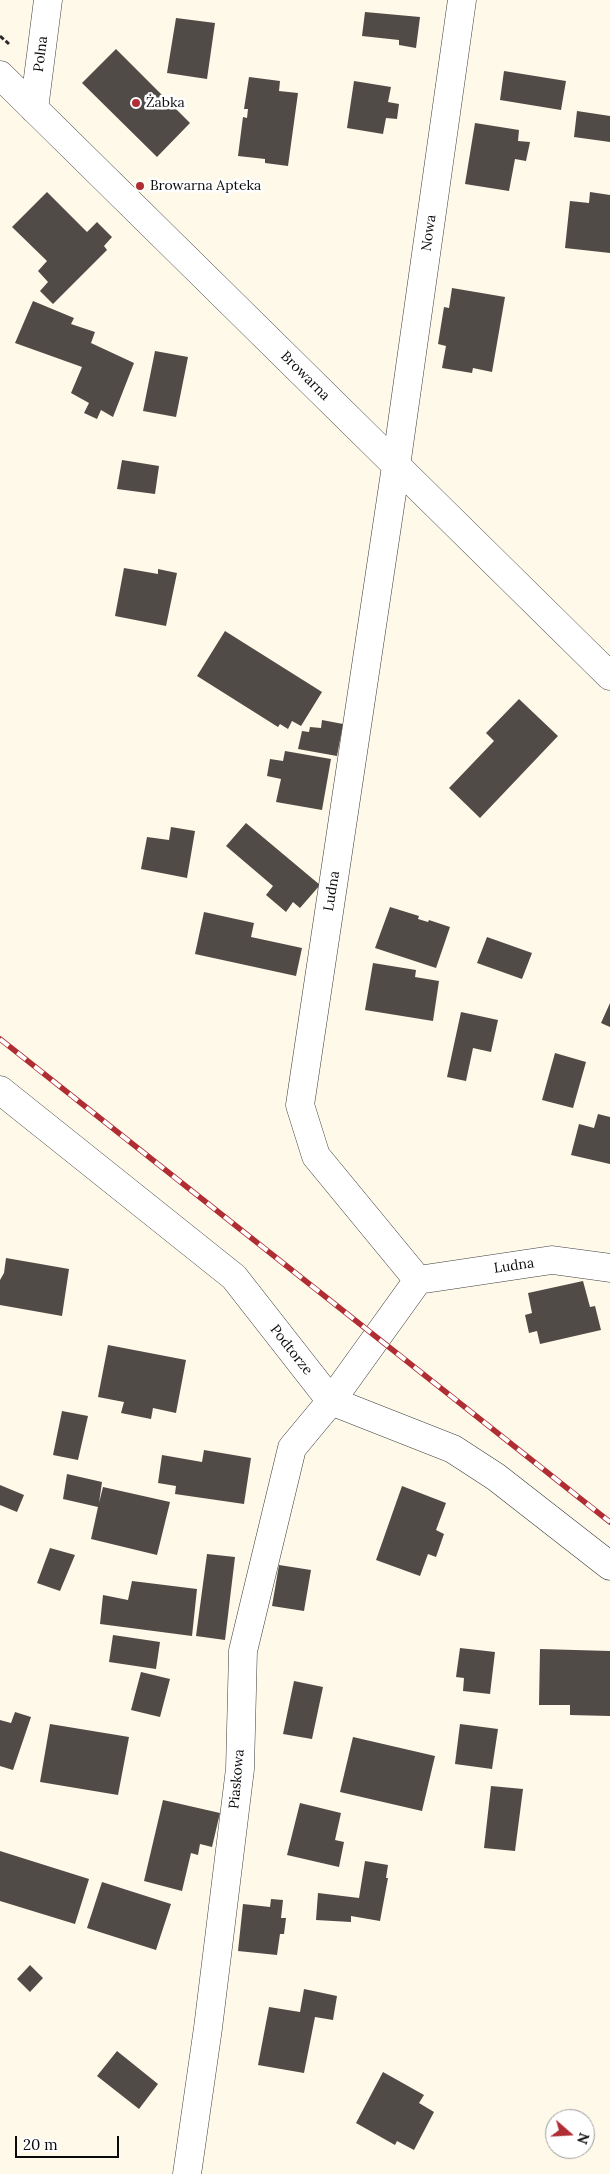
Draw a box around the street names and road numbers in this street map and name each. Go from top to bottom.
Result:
street label: Polna [30,35,52,73]
street label: Nowa [418,214,440,252]
street label: Browarna [277,348,333,404]
street label: Ludna [321,870,343,912]
street label: Ludna [493,1255,535,1277]
street label: Podtorze [266,1322,316,1378]
street label: Piaskowa [226,1748,248,1810]

